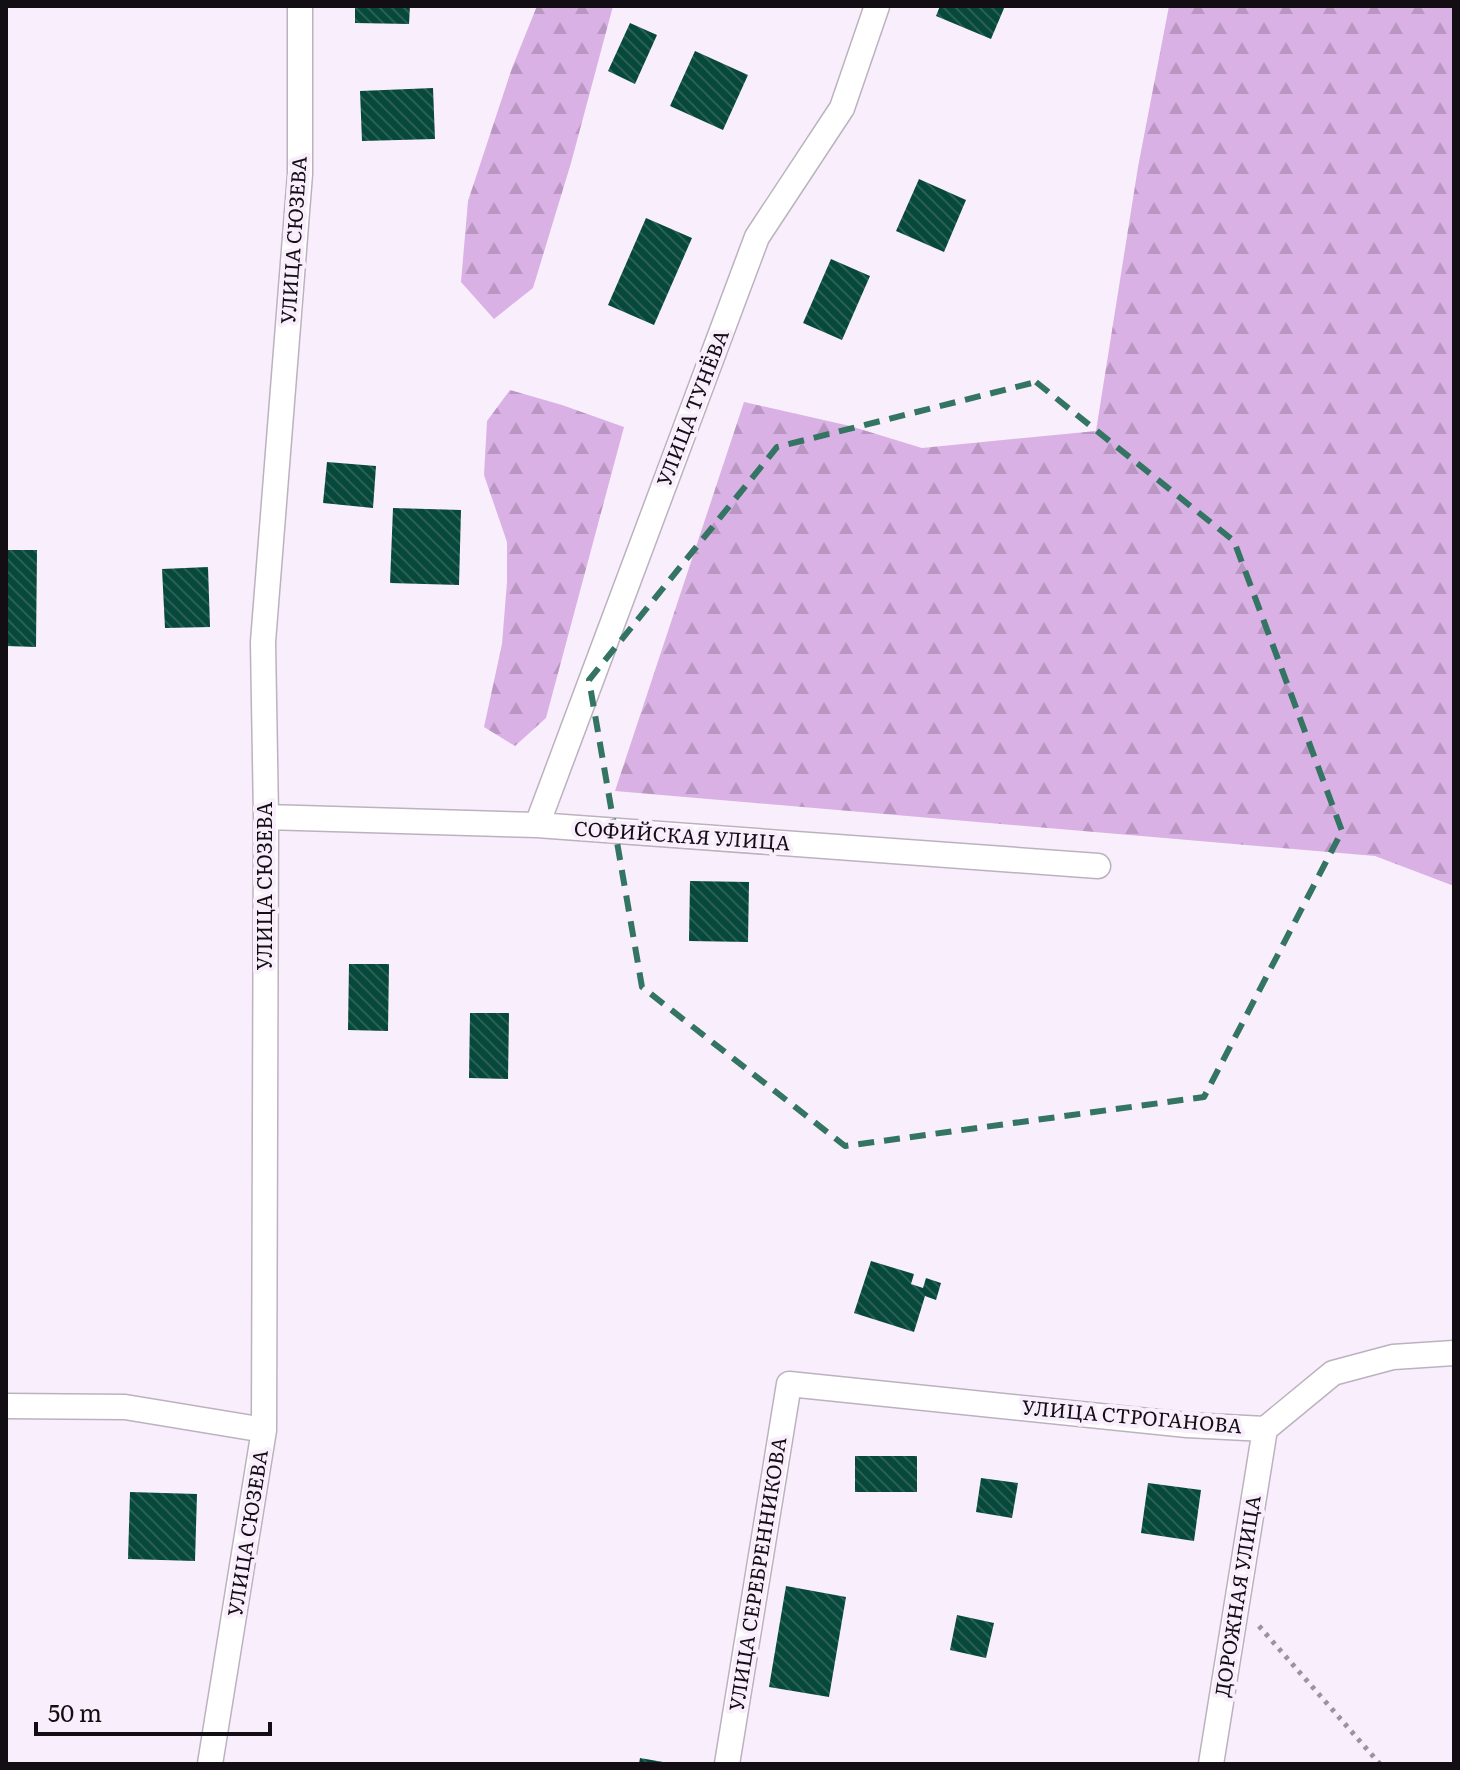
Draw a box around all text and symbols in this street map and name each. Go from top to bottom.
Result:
street label: УЛИЦА СЮЗЕВА [271,155,313,325]
street label: УЛИЦА ТУНЁВА [647,324,735,490]
street label: УЛИЦА СЮЗЕВА [248,802,278,970]
street label: СОФИЙСКАЯ УЛИЦА [573,811,792,857]
street label: УЛИЦА СТРОГАНОВА [1021,1390,1244,1440]
street label: УЛИЦА СЕРЕБРЕННИКОВА [720,1434,793,1713]
street label: УЛИЦА СЮЗЕВА [218,1447,274,1618]
street label: ДОРОЖНАЯ УЛИЦА [1205,1493,1267,1699]
scale bar [36,1686,270,1736]
text: 50 m [48,1694,102,1729]

